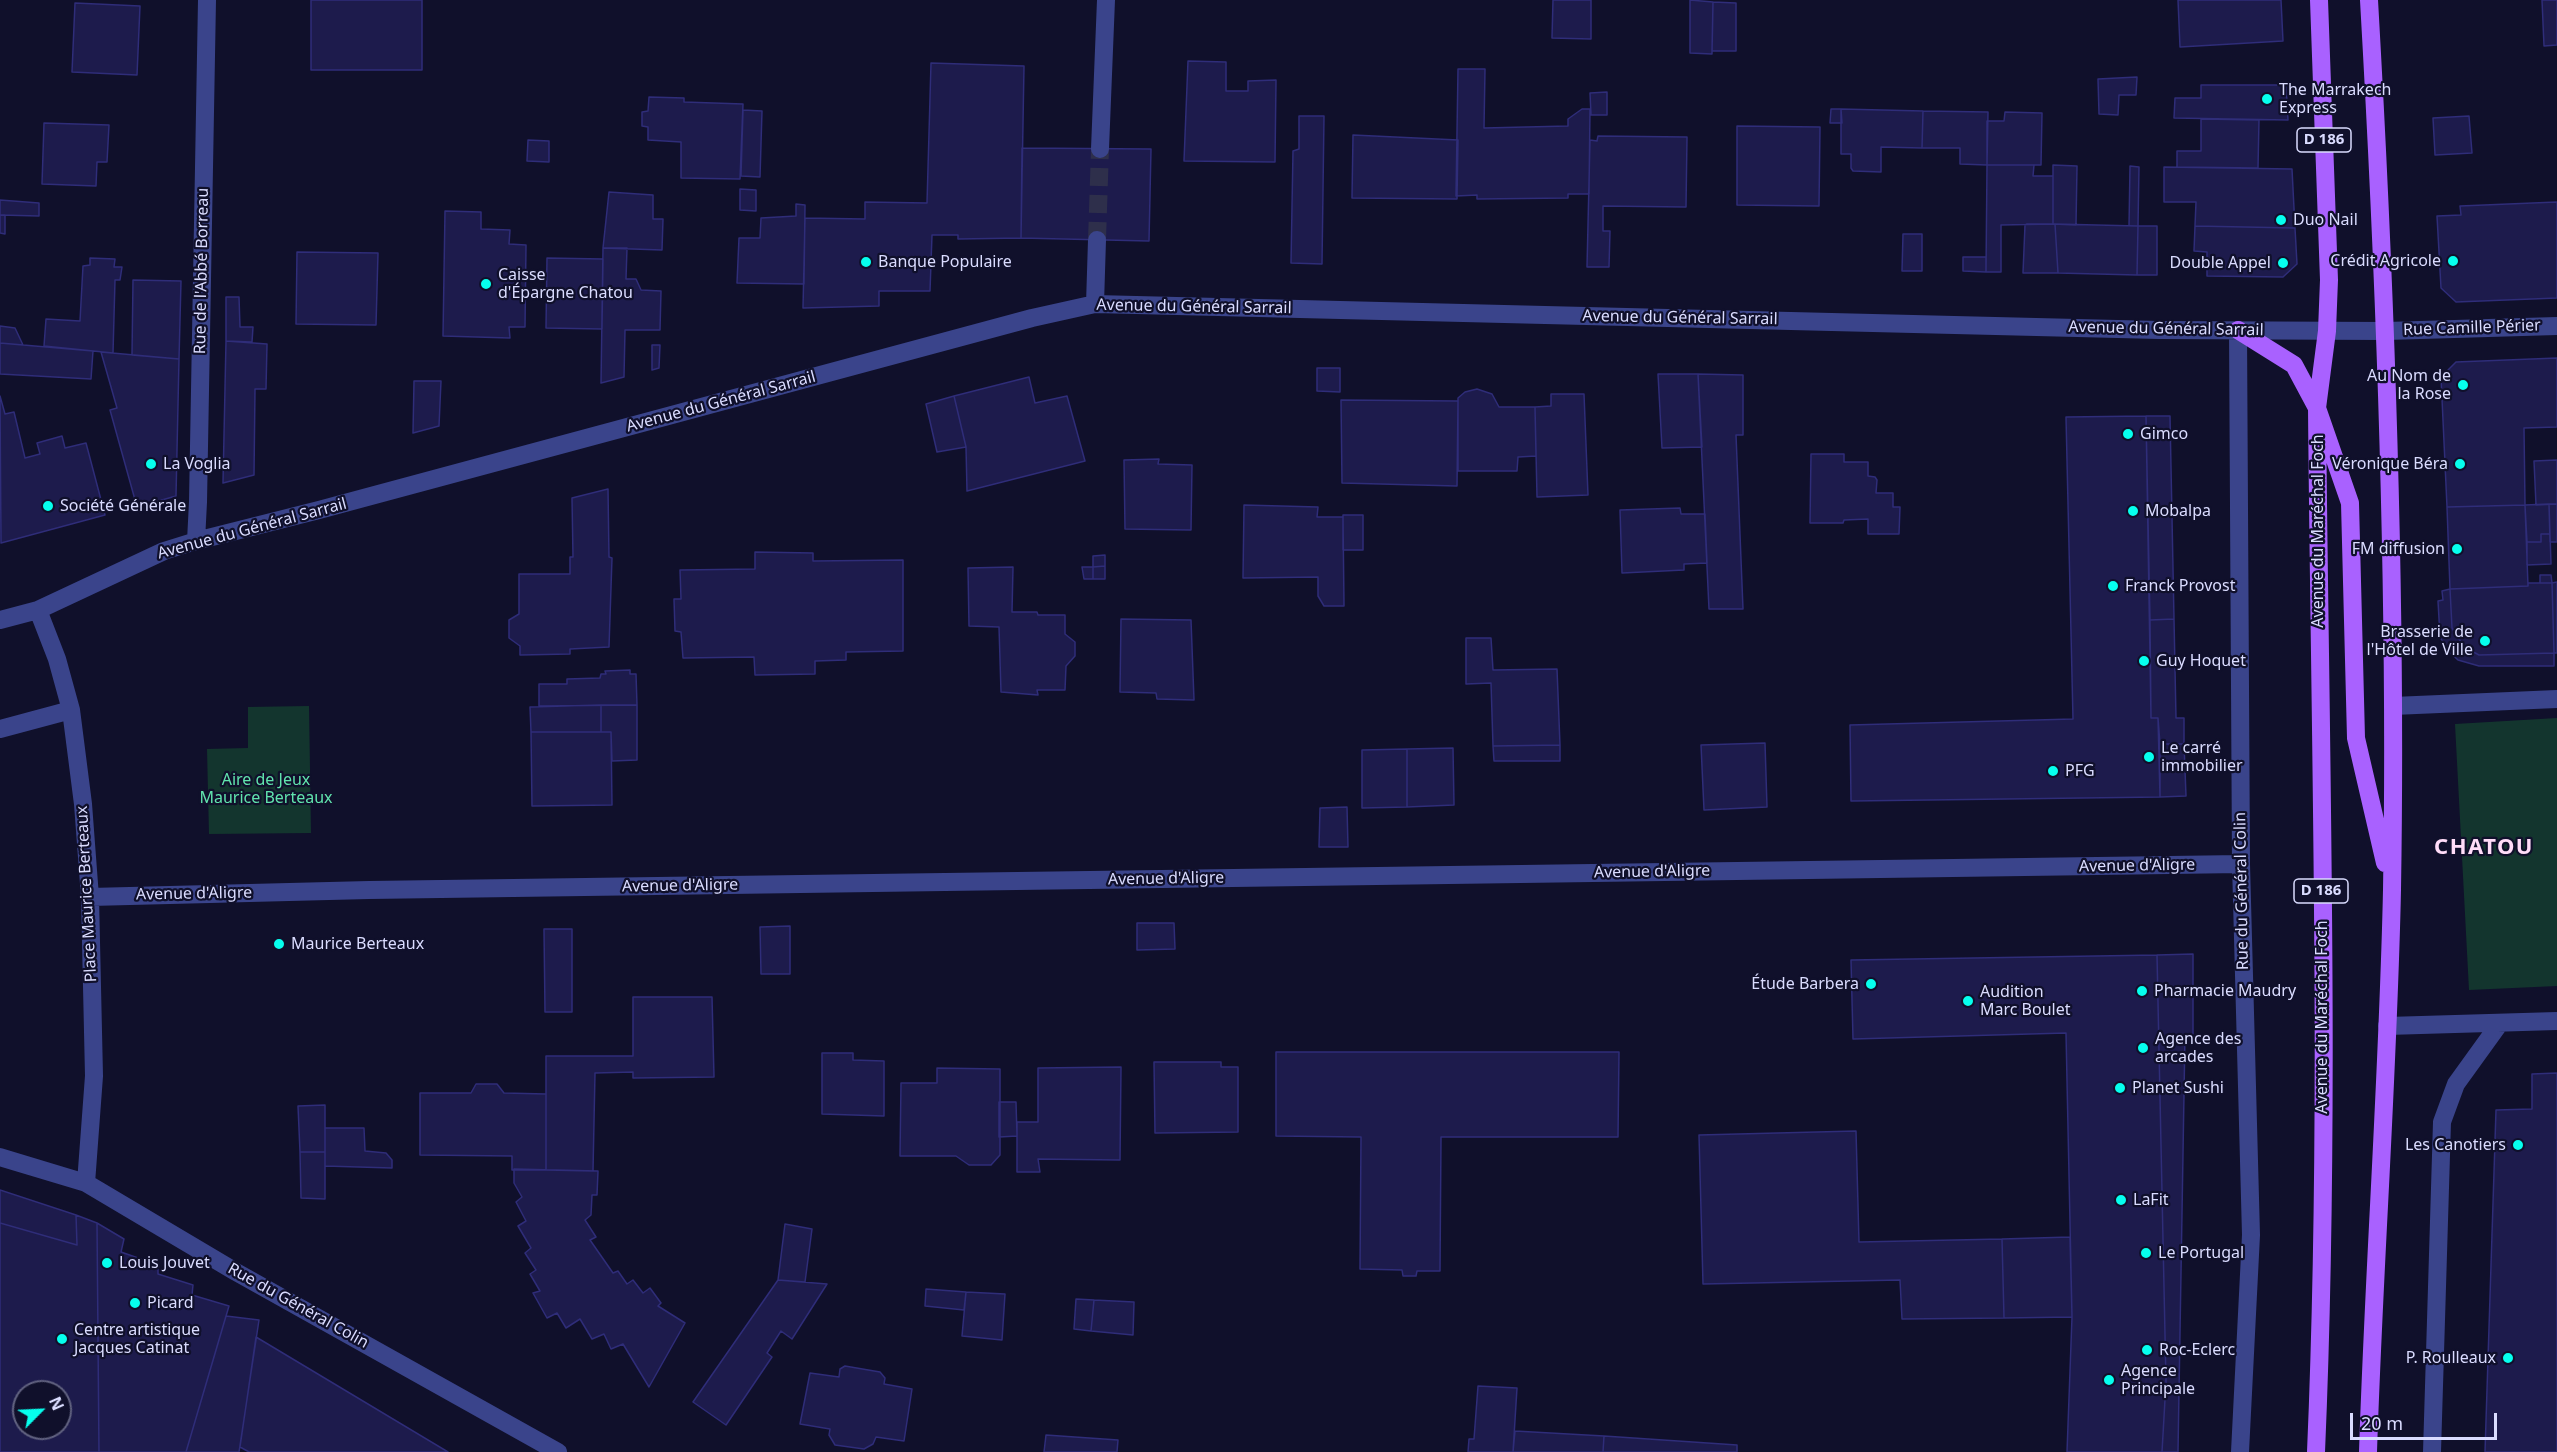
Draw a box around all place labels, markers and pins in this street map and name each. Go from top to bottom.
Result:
place label: The Marrakech Express [2279,80,2391,118]
marker: The Marrakech Express [2260,92,2274,106]
place label: Duo Nail [2293,210,2358,230]
marker: Duo Nail [2274,213,2288,227]
place label: Crédit Agricole [2330,251,2441,271]
place label: Banque Populaire [878,252,1012,272]
place label: Double Appel [2170,253,2271,273]
marker: Crédit Agricole [2446,254,2460,268]
marker: Banque Populaire [859,255,873,269]
marker: Double Appel [2276,256,2290,270]
place label: Caisse d'Épargne Chatou [498,265,633,303]
marker: Caisse d'Épargne Chatou [479,277,493,291]
place label: Au Nom de la Rose [2367,366,2451,404]
marker: Au Nom de la Rose [2456,378,2470,392]
place label: Gimco [2140,424,2188,444]
marker: Gimco [2121,427,2135,441]
place label: La Voglia [163,454,231,474]
place label: Véronique Béra [2332,454,2448,474]
marker: La Voglia [144,457,158,471]
marker: Véronique Béra [2453,457,2467,471]
place label: Société Générale [60,496,186,516]
marker: Société Générale [41,499,55,513]
place label: Mobalpa [2145,501,2211,521]
marker: Mobalpa [2126,504,2140,518]
place label: FM diffusion [2352,539,2445,559]
marker: FM diffusion [2450,542,2464,556]
place label: Franck Provost [2125,576,2235,596]
marker: Franck Provost [2106,579,2120,593]
place label: Brasserie de l'Hôtel de Ville [2367,622,2473,660]
marker: Brasserie de l'Hôtel de Ville [2478,634,2492,648]
place label: Guy Hoquet [2156,651,2246,671]
marker: Guy Hoquet [2137,654,2151,668]
place label: Le carré immobilier [2161,738,2243,776]
marker: Le carré immobilier [2142,750,2156,764]
place label: PFG [2065,761,2095,781]
marker: PFG [2046,764,2060,778]
place label: Maurice Berteaux [291,934,424,954]
marker: Maurice Berteaux [272,937,286,951]
place label: Étude Barbera [1751,974,1859,994]
marker: Étude Barbera [1864,977,1878,991]
place label: Pharmacie Maudry [2154,981,2296,1001]
place label: Audition Marc Boulet [1980,982,2071,1020]
marker: Pharmacie Maudry [2135,984,2149,998]
marker: Audition Marc Boulet [1961,994,1975,1008]
place label: Agence des arcades [2155,1029,2241,1067]
marker: Agence des arcades [2136,1041,2150,1055]
place label: Planet Sushi [2132,1078,2224,1098]
marker: Planet Sushi [2113,1081,2127,1095]
place label: Les Canotiers [2405,1135,2506,1155]
marker: Les Canotiers [2511,1138,2525,1152]
place label: LaFit [2133,1190,2169,1210]
marker: LaFit [2114,1193,2128,1207]
place label: Le Portugal [2158,1243,2244,1263]
marker: Le Portugal [2139,1246,2153,1260]
place label: Louis Jouvet [119,1253,210,1273]
marker: Louis Jouvet [100,1256,114,1270]
place label: Picard [147,1293,194,1313]
marker: Picard [128,1296,142,1310]
place label: Centre artistique Jacques Catinat [74,1320,200,1358]
marker: Centre artistique Jacques Catinat [55,1332,69,1346]
place label: Roc-Eclerc [2159,1340,2235,1360]
marker: Roc-Eclerc [2140,1343,2154,1357]
place label: P. Roulleaux [2406,1348,2496,1368]
marker: P. Roulleaux [2501,1351,2515,1365]
place label: Agence Principale [2121,1361,2195,1399]
marker: Agence Principale [2102,1373,2116,1387]

